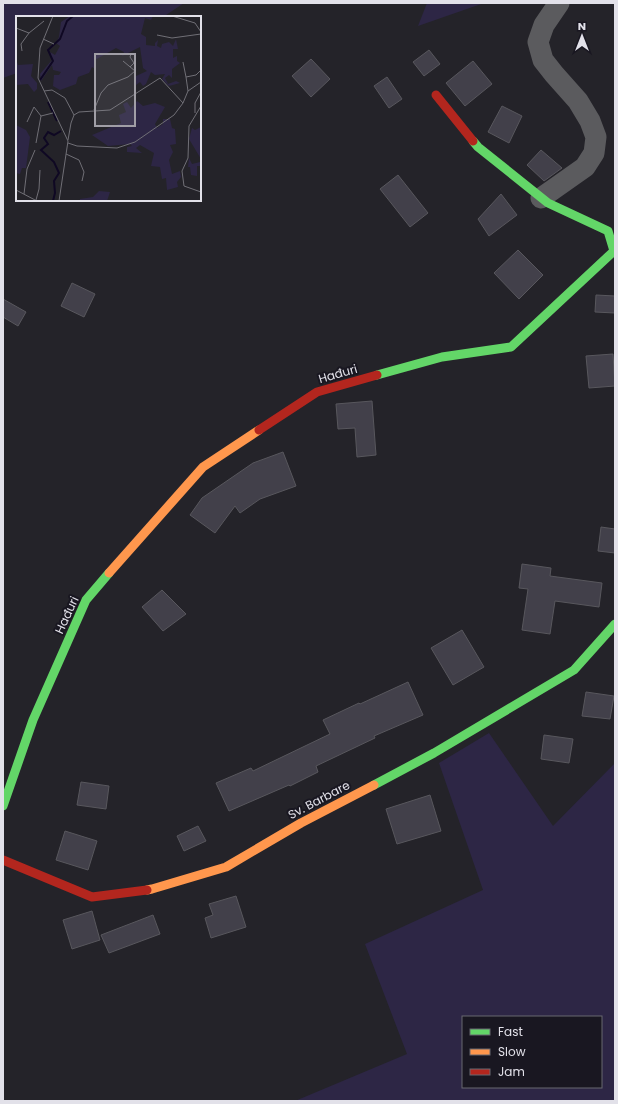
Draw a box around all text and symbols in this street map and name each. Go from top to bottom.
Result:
inset map [16,16,201,201]
north arrow [562,16,602,56]
text: N [578,18,586,34]
street label: Hađuri [316,360,359,387]
street label: Hađuri [50,593,83,636]
street label: Sv. Barbare [285,776,353,823]
legend [462,1016,602,1088]
text: Fast [498,1023,523,1040]
text: Slow [498,1043,526,1060]
text: Jam [498,1063,525,1080]

